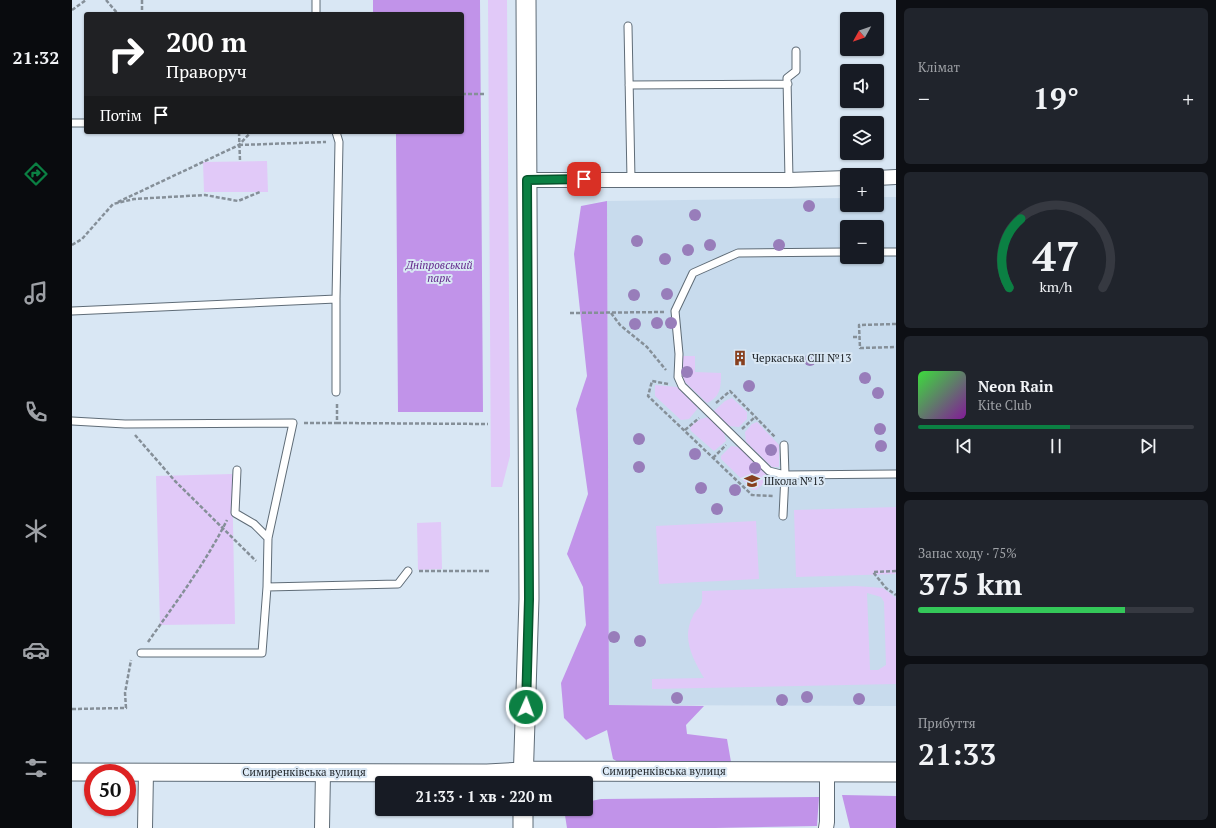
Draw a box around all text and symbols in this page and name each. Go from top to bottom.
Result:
north arrow [840,12,884,56]
map controls [840,12,884,264]
text: 200 m [166,23,247,60]
icon: right [100,28,152,80]
text: 21:32 [13,45,59,69]
text: Клімат [918,58,960,76]
text: Праворуч [166,59,247,83]
button: sound [840,64,884,108]
text: 19° [1033,78,1079,118]
text: − [918,84,930,113]
text: + [1182,84,1194,113]
icon: arrive [150,104,172,126]
text: Потім [100,105,142,125]
button: layers [840,116,884,160]
icon: directions [22,160,50,188]
pin [567,162,601,196]
icon: arrive [573,168,595,190]
button: + [840,168,884,212]
button: − [840,220,884,264]
text: 47 [1032,228,1080,283]
park label: Дніпровський парк [405,258,472,285]
text: km/h [1040,277,1073,296]
icon: music [22,279,50,307]
building icon: Черкаська СШ №13 [731,349,749,367]
place label: Черкаська СШ №13 [752,351,851,365]
text: Neon Rain [978,376,1054,396]
text: Kite Club [978,396,1032,414]
icon: phone [22,398,50,426]
icon: previous [953,435,975,457]
icon: pause [1045,435,1067,457]
icon: next [1137,435,1159,457]
school or university icon: Школа №13 [743,472,761,490]
place label: Школа №13 [764,474,824,488]
icon: climate [22,517,50,545]
text: Запас ходу · 75% [918,544,1017,562]
text: 375 km [918,564,1022,604]
icon: car [22,636,50,664]
position arrow [505,686,547,728]
text: Прибуття [918,714,976,732]
text: 21:33 [918,734,996,774]
icon: filters [22,754,50,782]
speed limit sign: 50 [84,764,136,816]
street label: Симиренківська вулиця [602,764,726,778]
street label: Симиренківська вулиця [242,765,366,779]
text: 21:33 · 1 хв · 220 m [416,786,552,806]

